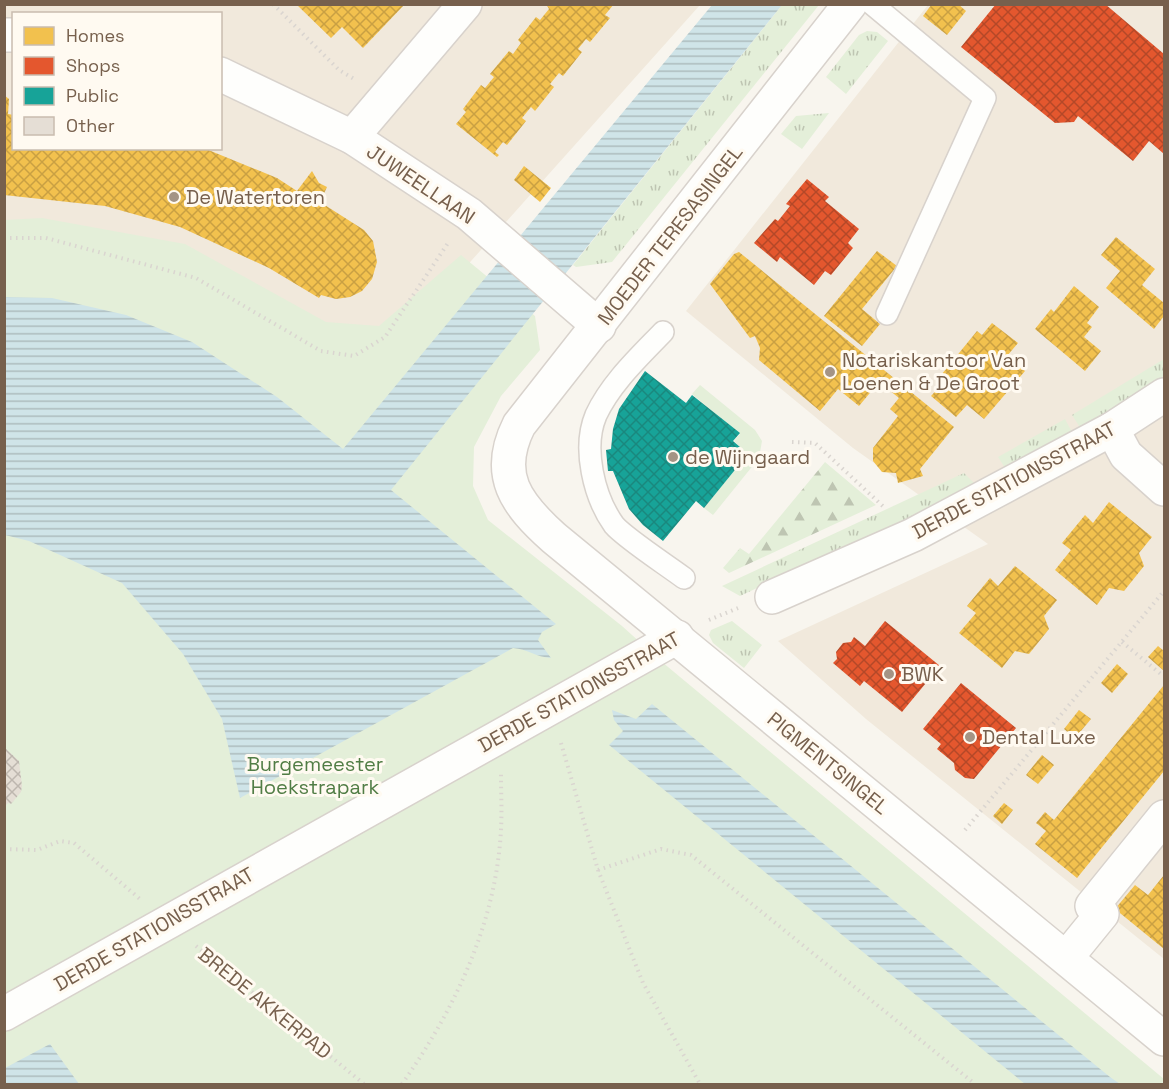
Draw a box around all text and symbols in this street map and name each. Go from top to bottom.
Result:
legend [12,12,222,150]
text: Homes [66,24,125,47]
text: Shops [66,54,120,77]
text: Public [66,84,119,107]
text: Other [66,114,115,137]
street label: JUWEELLAAN [362,138,480,230]
street label: MOEDER TERESASINGEL [592,140,748,330]
place label: De Watertoren [186,184,325,210]
marker: De Watertoren [167,190,181,204]
place label: Notariskantoor Van Loenen & De Groot [842,347,1026,396]
marker: Notariskantoor Van Loenen & De Groot [823,365,837,379]
street label: DERDE STATIONSSTRAAT [908,415,1120,545]
place label: de Wijngaard [685,444,810,470]
marker: de Wijngaard [666,450,680,464]
street label: DERDE STATIONSSTRAAT [473,626,685,758]
place label: BWK [901,661,944,687]
marker: BWK [882,667,896,681]
street label: PIGMENTSINGEL [762,706,894,820]
place label: Dental Luxe [982,724,1096,750]
marker: Dental Luxe [963,730,977,744]
park label: Burgemeester Hoekstrapark [247,751,383,800]
street label: DERDE STATIONSSTRAAT [49,861,259,997]
street label: BREDE AKKERPAD [193,941,337,1065]

